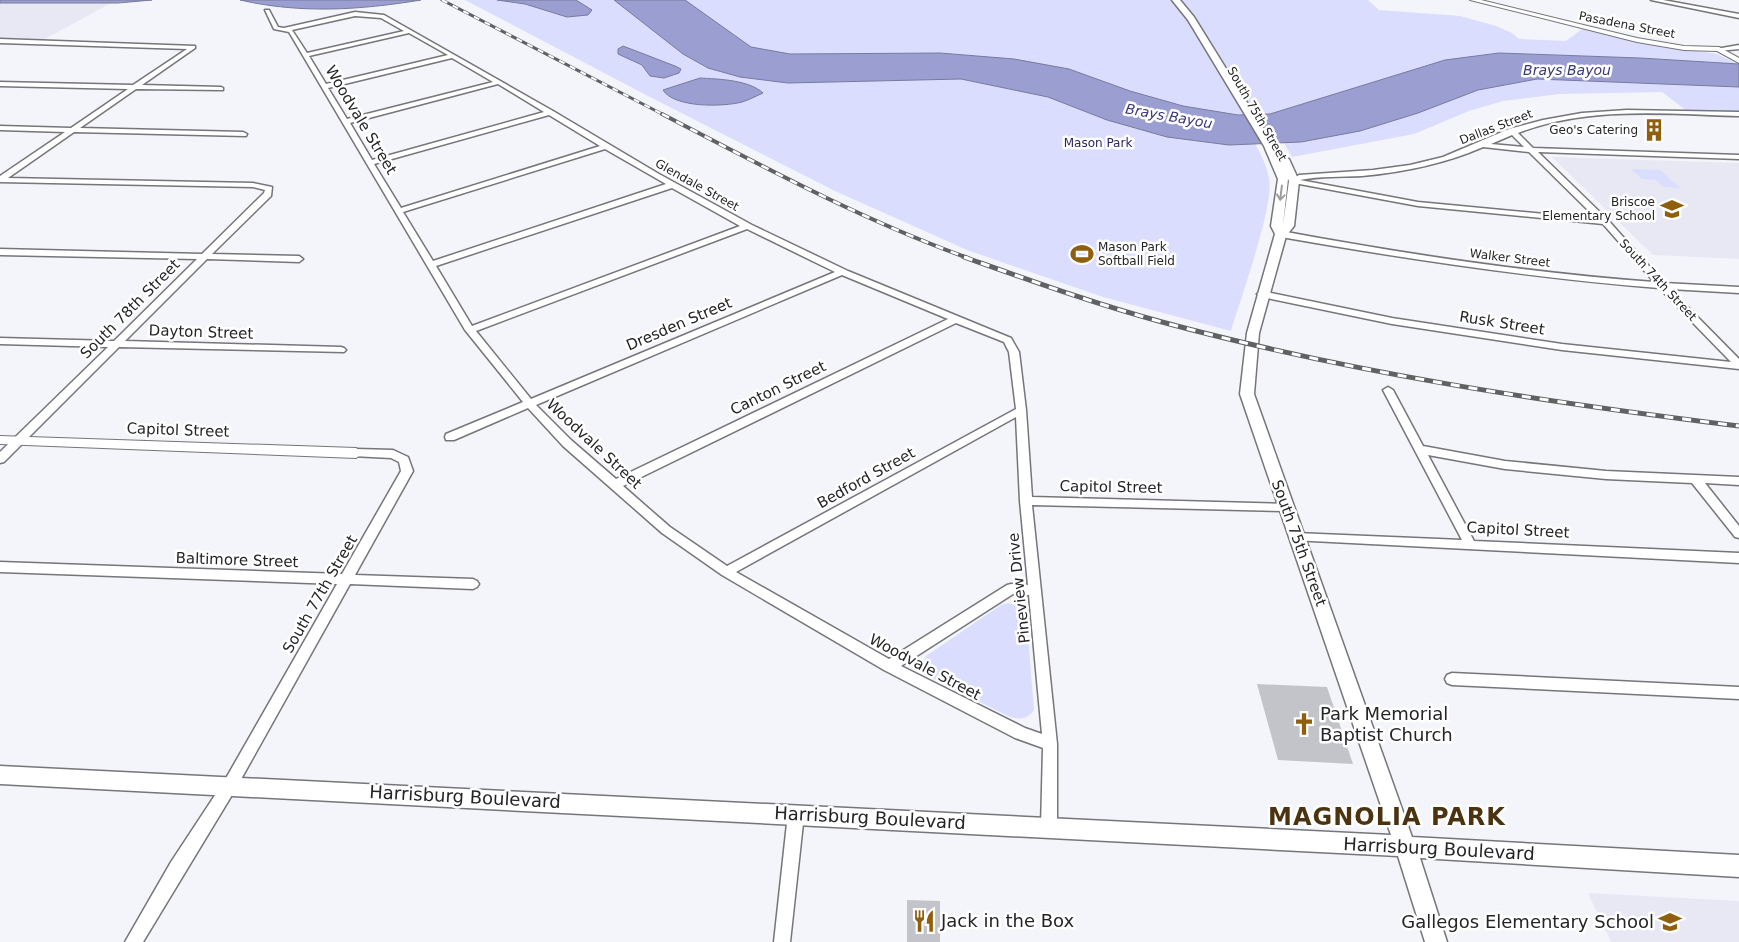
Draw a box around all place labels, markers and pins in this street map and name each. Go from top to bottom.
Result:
building icon: Geo's Catering [1641,117,1667,143]
place label: Geo's Catering [1549,123,1638,137]
place label: Briscoe Elementary School [1542,195,1655,223]
school or university icon: Briscoe Elementary School [1659,196,1685,222]
place label: Mason Park Softball Field [1098,240,1175,268]
sports icon: Mason Park Softball Field [1069,241,1095,267]
place label: Park Memorial Baptist Church [1320,703,1453,745]
church icon: Park Memorial Baptist Church [1291,711,1317,737]
restaurant icon: Jack in the Box [911,908,937,934]
school or university icon: Gallegos Elementary School [1657,909,1683,935]
place label: Jack in the Box [940,910,1075,931]
place label: Gallegos Elementary School [1401,911,1654,932]

